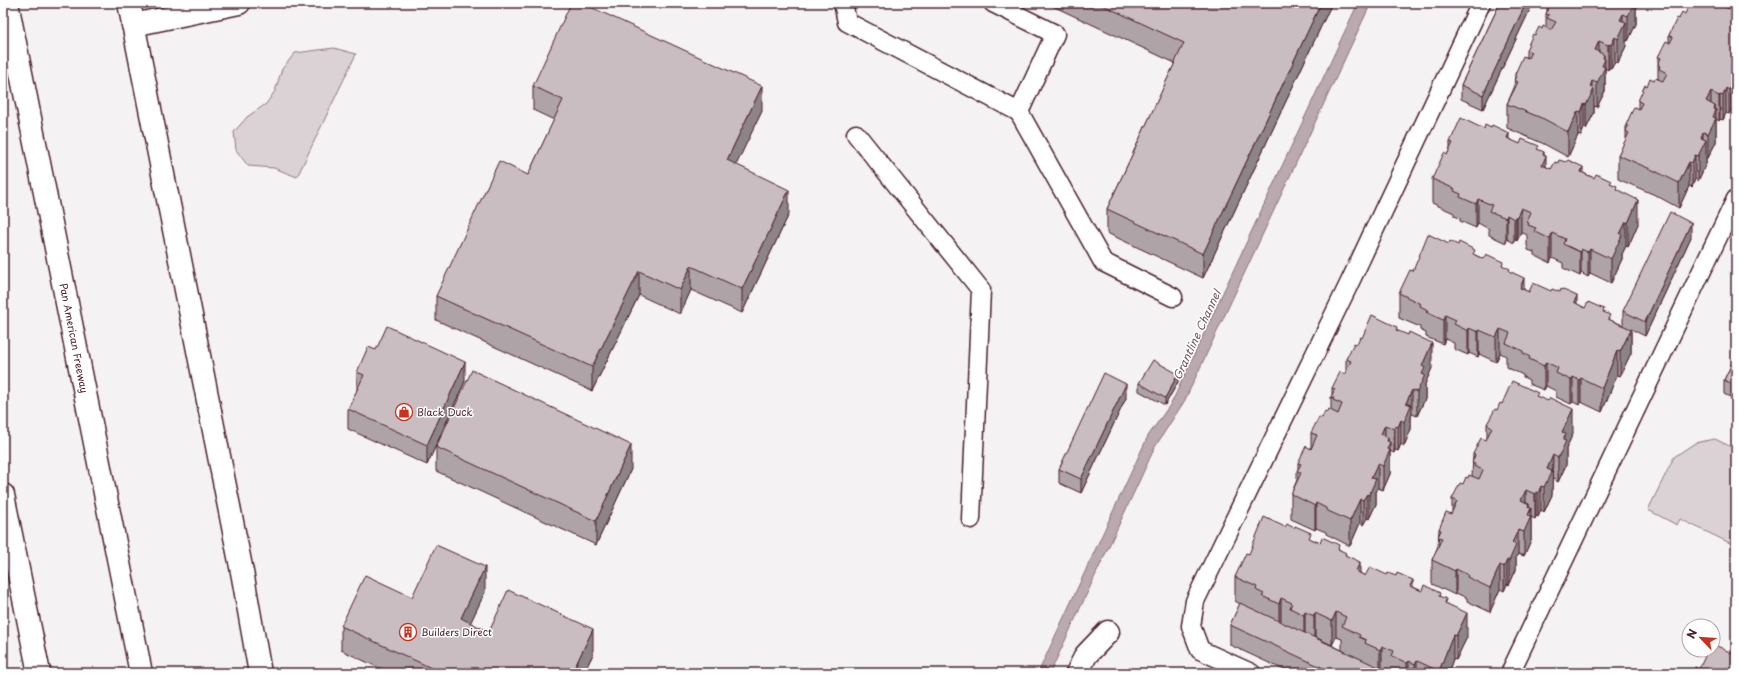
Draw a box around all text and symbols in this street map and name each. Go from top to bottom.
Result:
street label: Pan American Freeway [55,282,93,394]
water label: Grantline Channel [1168,285,1226,383]
shop icon: Black Duck [394,402,414,422]
place label: Black Duck [417,404,473,419]
north arrow [1681,618,1721,658]
building icon: Builders Direct [398,622,418,642]
place label: Builders Direct [421,624,492,639]
text: N [1682,626,1701,641]

